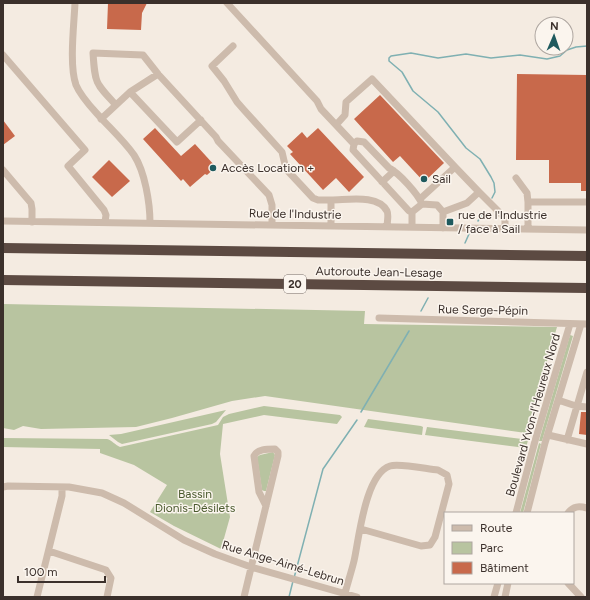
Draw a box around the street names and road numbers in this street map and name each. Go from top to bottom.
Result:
street label: Rue de l'Industrie [249,206,342,222]
street label: Autoroute Jean-Lesage [316,264,443,280]
road number: 20 [284,275,306,293]
street label: Rue Serge-Pépin [438,302,529,318]
street label: Boulevard Yvon-l'Heureux Nord [503,332,563,498]
street label: Rue Ange-Aimé-Lebrun [220,538,346,588]

